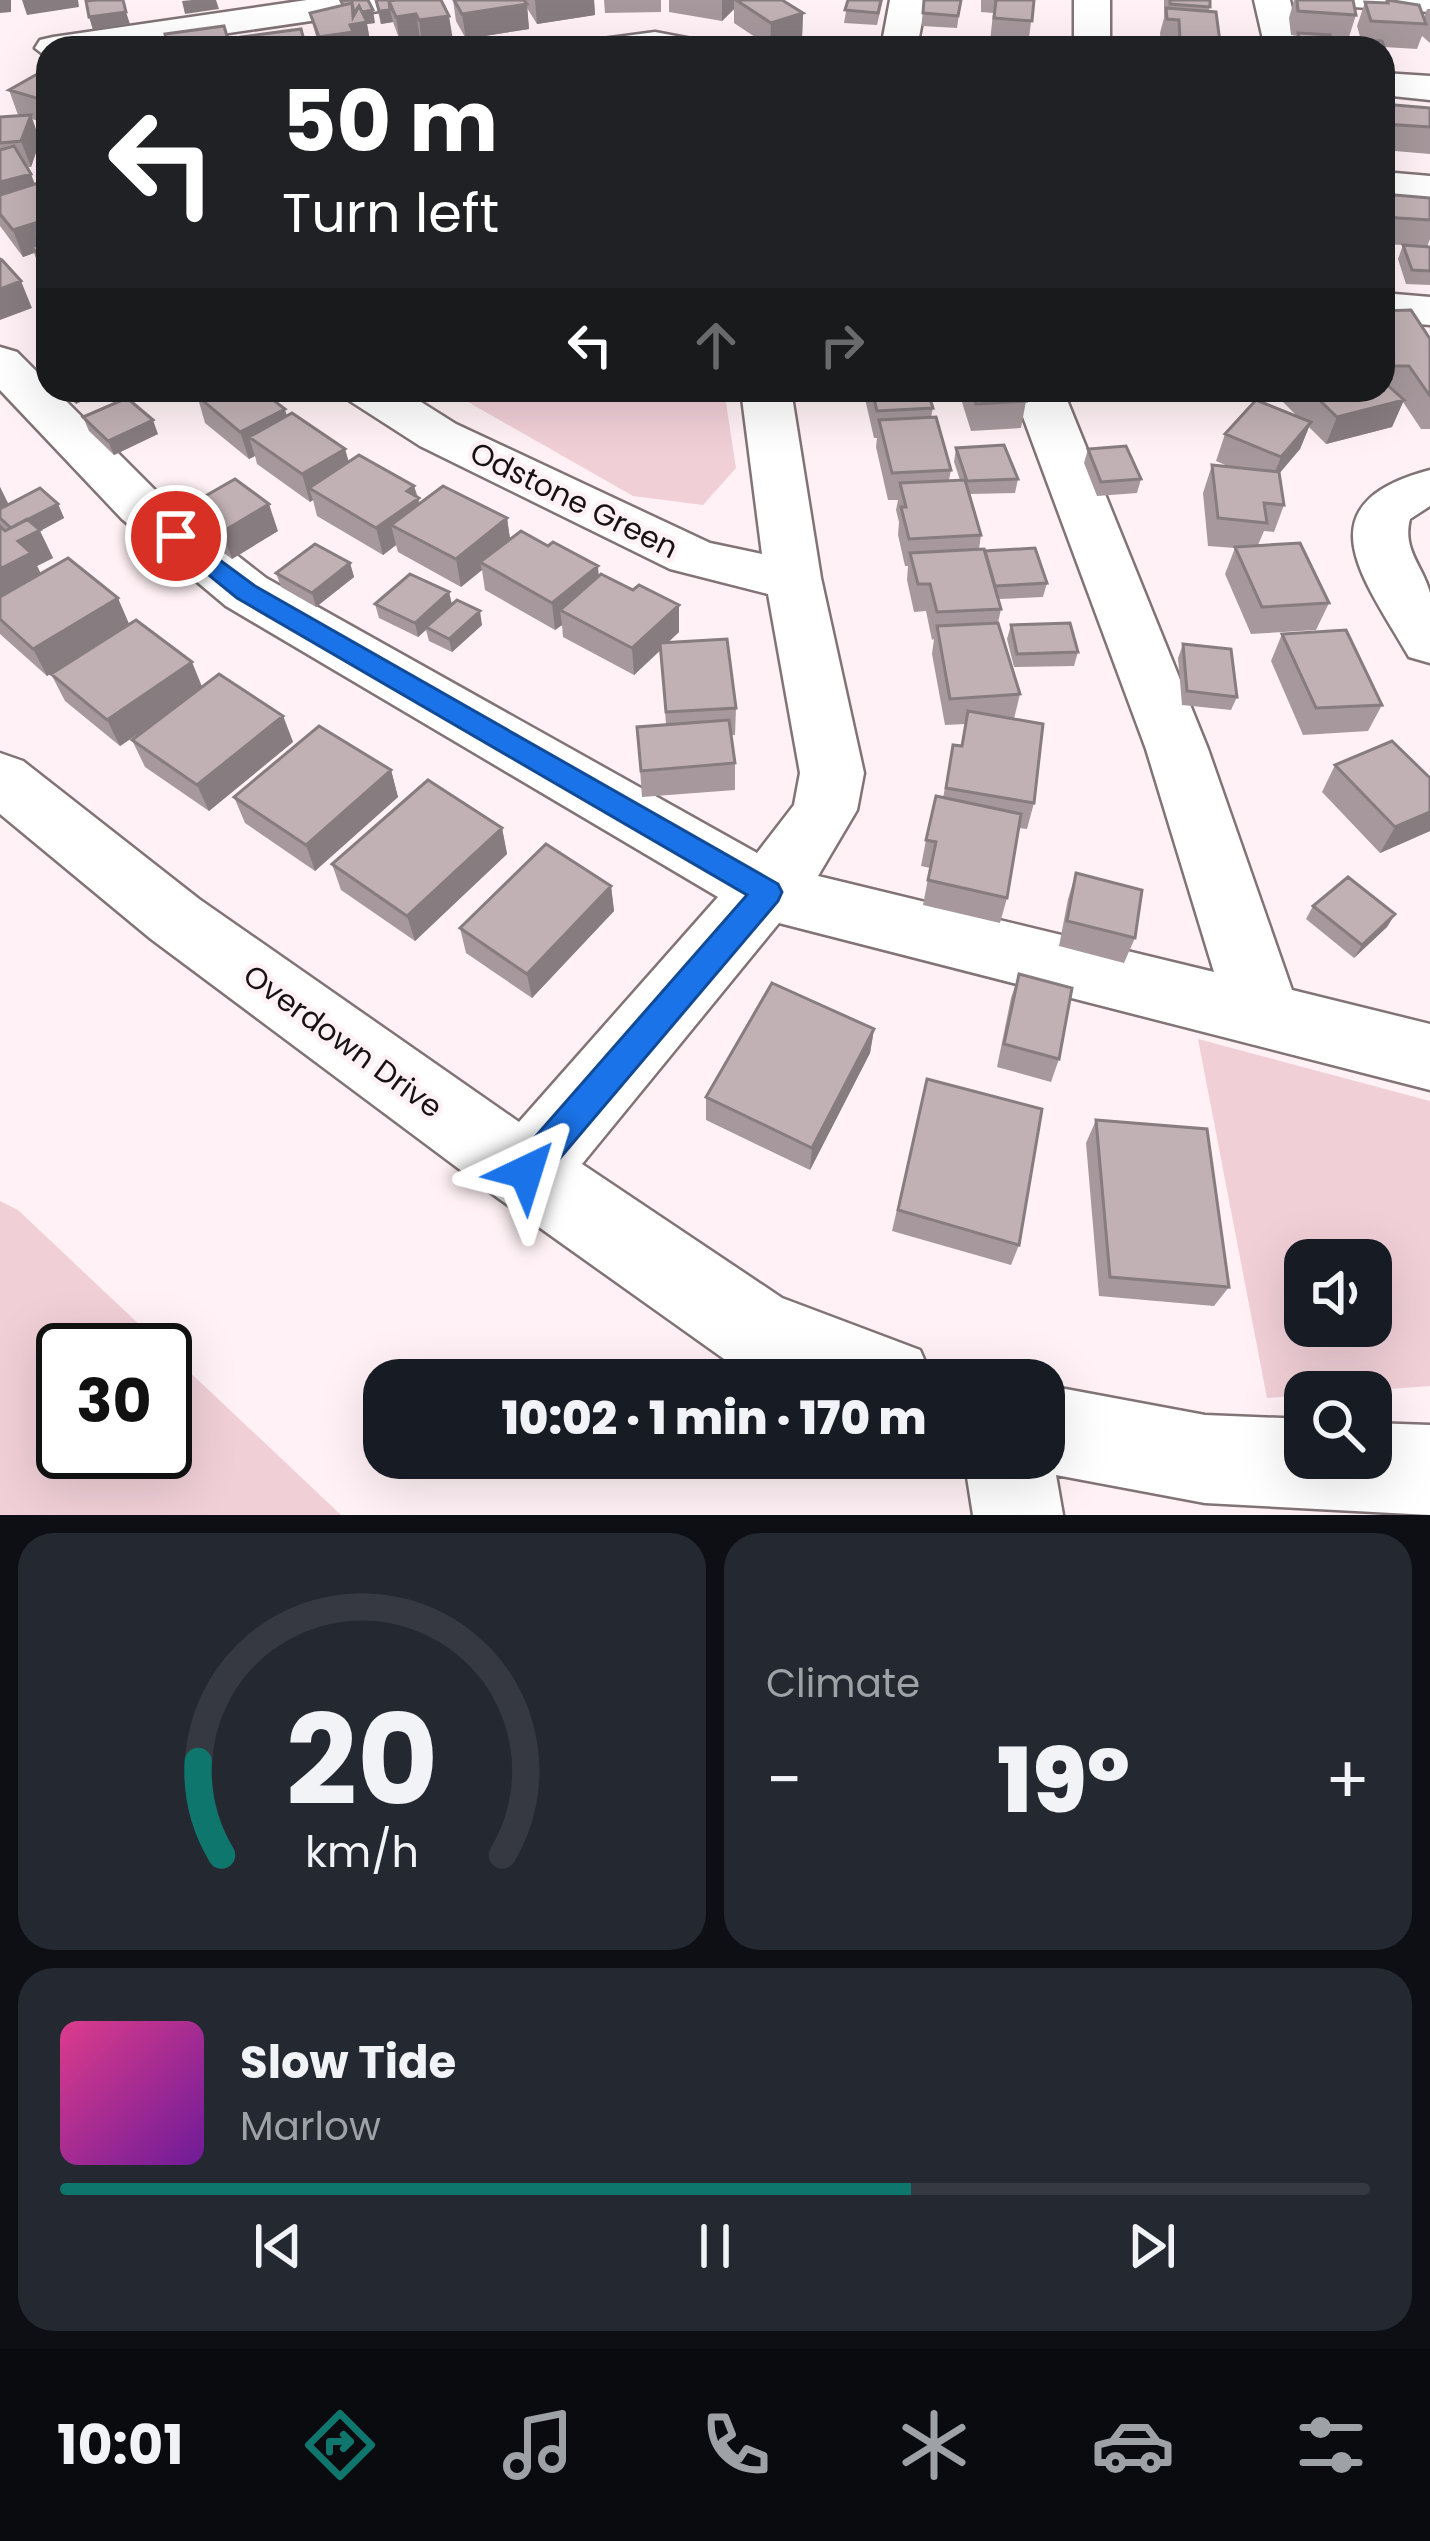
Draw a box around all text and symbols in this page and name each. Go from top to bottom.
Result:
text: 50 m [282,63,498,180]
icon: left [84,84,240,240]
text: Turn left [282,175,499,251]
icon: left [557,312,623,378]
icon: ahead [683,312,749,378]
icon: right [809,312,875,378]
street label: Odstone Green [463,431,685,569]
pin [125,485,227,587]
icon: arrive [143,503,209,569]
street label: Overdown Drive [235,954,451,1128]
position arrow [463,1109,589,1235]
map controls [1284,1239,1392,1479]
button: sound [1284,1239,1392,1347]
speed limit sign: 30 [36,1323,192,1479]
button: search [1284,1371,1392,1479]
text: 10:02 · 1 min · 170 m [501,1387,927,1450]
text: Climate [766,1656,920,1711]
text: 20 [286,1673,438,1848]
text: 19° [997,1717,1130,1844]
text: − [766,1734,802,1826]
text: + [1325,1734,1370,1826]
text: km/h [305,1821,419,1881]
text: Slow Tide [240,2031,456,2094]
text: Marlow [240,2099,381,2154]
icon: previous [245,2213,311,2279]
icon: pause [682,2213,748,2279]
icon: next [1119,2213,1185,2279]
icon: directions [298,2403,382,2487]
icon: music [496,2403,580,2487]
icon: phone [694,2403,778,2487]
icon: climate [892,2403,976,2487]
icon: car [1091,2403,1175,2487]
icon: filters [1289,2403,1373,2487]
text: 10:01 [57,2407,183,2483]

